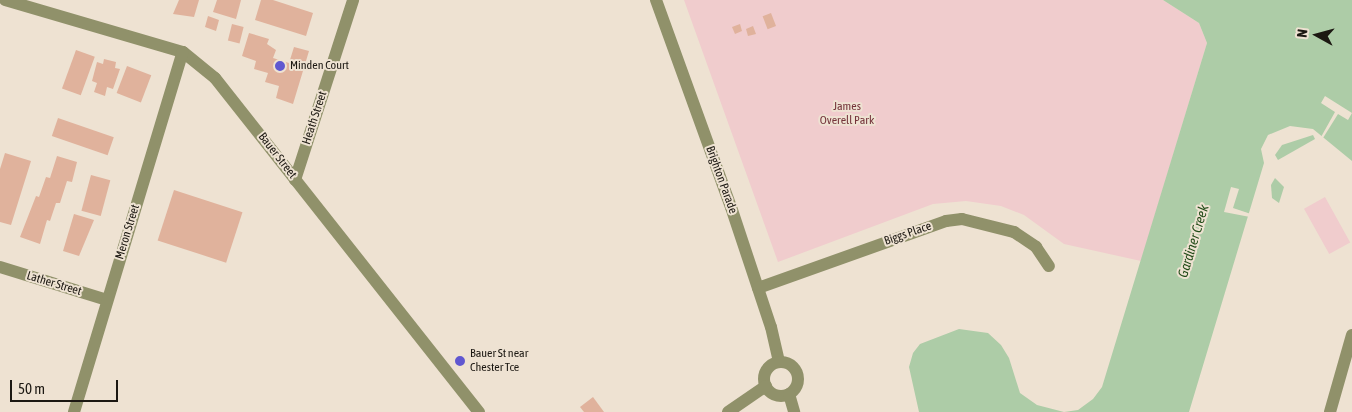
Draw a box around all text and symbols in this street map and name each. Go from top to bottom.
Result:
north arrow [1292,10,1342,60]
text: N [1294,28,1311,38]
place label: Minden Court [290,59,349,73]
marker: Minden Court [274,60,286,72]
street label: Heath Street [300,90,330,146]
park label: James Overell Park [820,100,874,128]
street label: Bauer Street [255,130,299,182]
street label: Brighton Parade [702,144,740,216]
street label: Meron Street [113,203,143,261]
water label: Gardiner Creek [1174,203,1212,279]
street label: Biggs Place [883,219,933,249]
street label: Lather Street [25,269,83,299]
place label: Bauer St near Chester Tce [470,347,528,375]
marker: Bauer St near Chester Tce [454,355,466,367]
scale bar [12,370,120,402]
text: 50 m [18,380,45,397]

